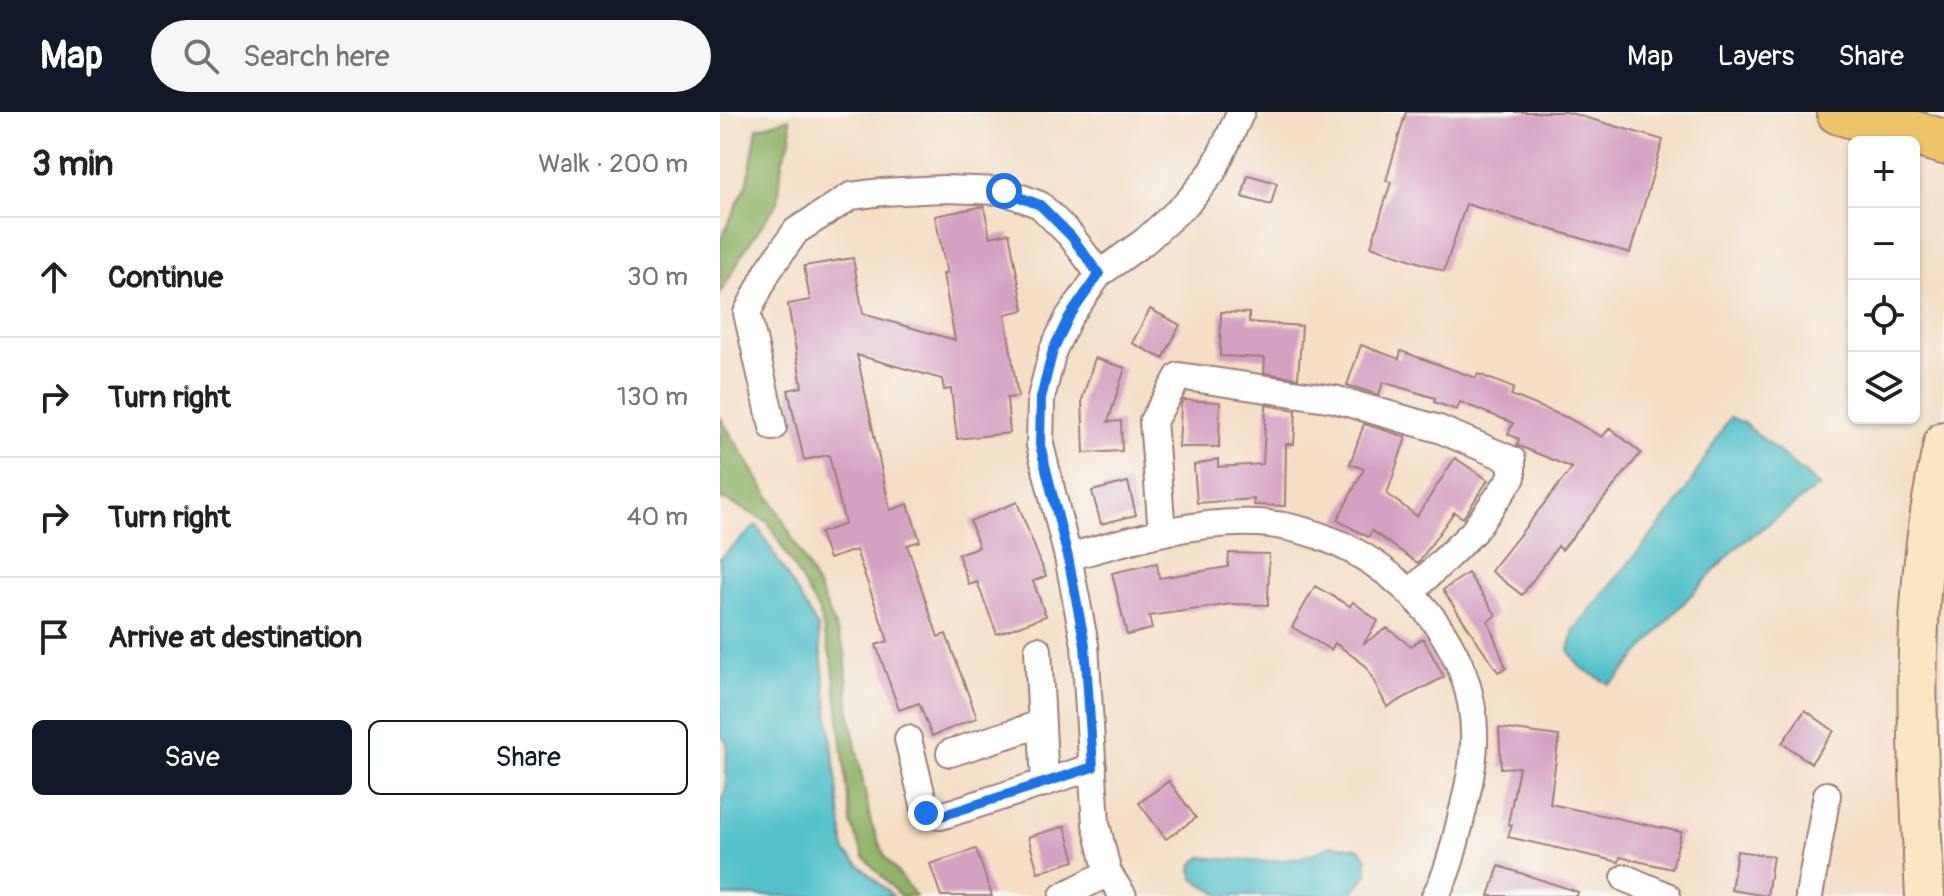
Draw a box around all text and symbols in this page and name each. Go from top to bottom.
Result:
search box [151,20,711,92]
text: Map [40,32,103,80]
icon: search [179,34,223,78]
text: Search here [243,38,390,75]
text: Map [1627,39,1673,74]
text: Layers [1717,39,1794,74]
text: Share [1838,39,1904,74]
map controls [1848,136,1920,424]
button: + [1848,136,1920,208]
text: 3 min [32,143,114,186]
text: Walk · 200 m [538,148,688,180]
route start [986,173,1022,209]
button: − [1848,208,1920,280]
icon: ahead [32,255,76,299]
text: Continue [108,259,223,296]
text: 30 m [627,261,688,293]
button: locate [1848,280,1920,352]
button: layers [1848,352,1920,424]
icon: right [32,375,76,419]
text: Turn right [108,379,231,416]
text: 130 m [617,381,688,413]
icon: right [32,495,76,539]
text: Turn right [108,499,231,536]
text: 40 m [626,501,688,533]
icon: arrive [32,615,76,659]
text: Arrive at destination [108,619,362,656]
button: Save [32,720,352,795]
button: Share [368,720,688,795]
route end [908,795,944,831]

